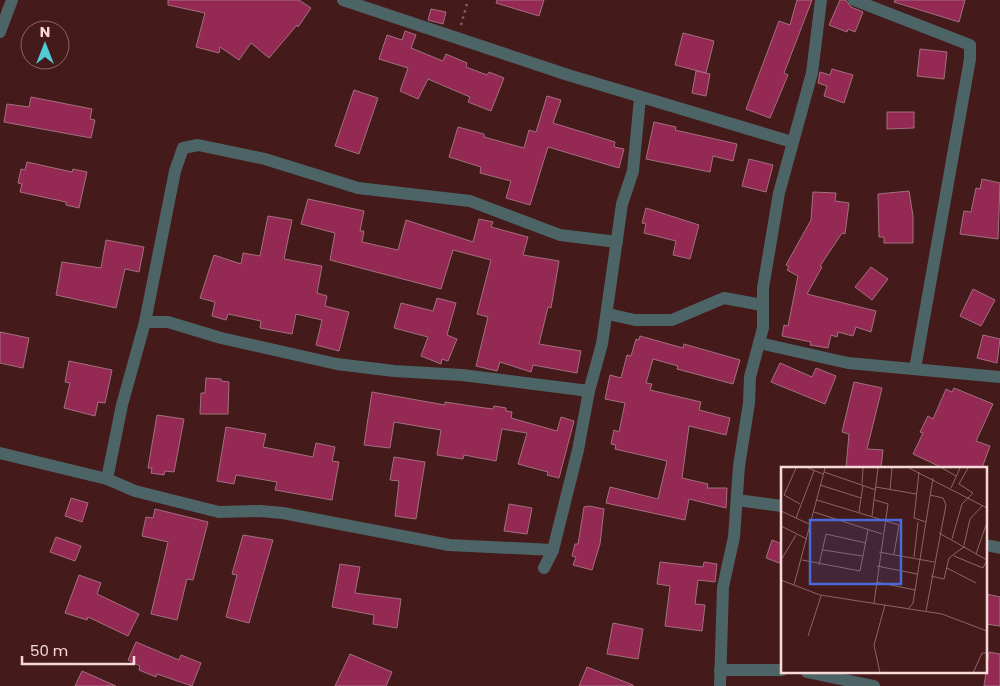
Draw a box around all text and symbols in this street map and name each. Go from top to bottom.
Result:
north arrow [20,20,70,70]
text: N [40,22,50,42]
inset map [781,467,988,674]
scale bar [22,634,135,666]
text: 50 m [30,640,68,661]

